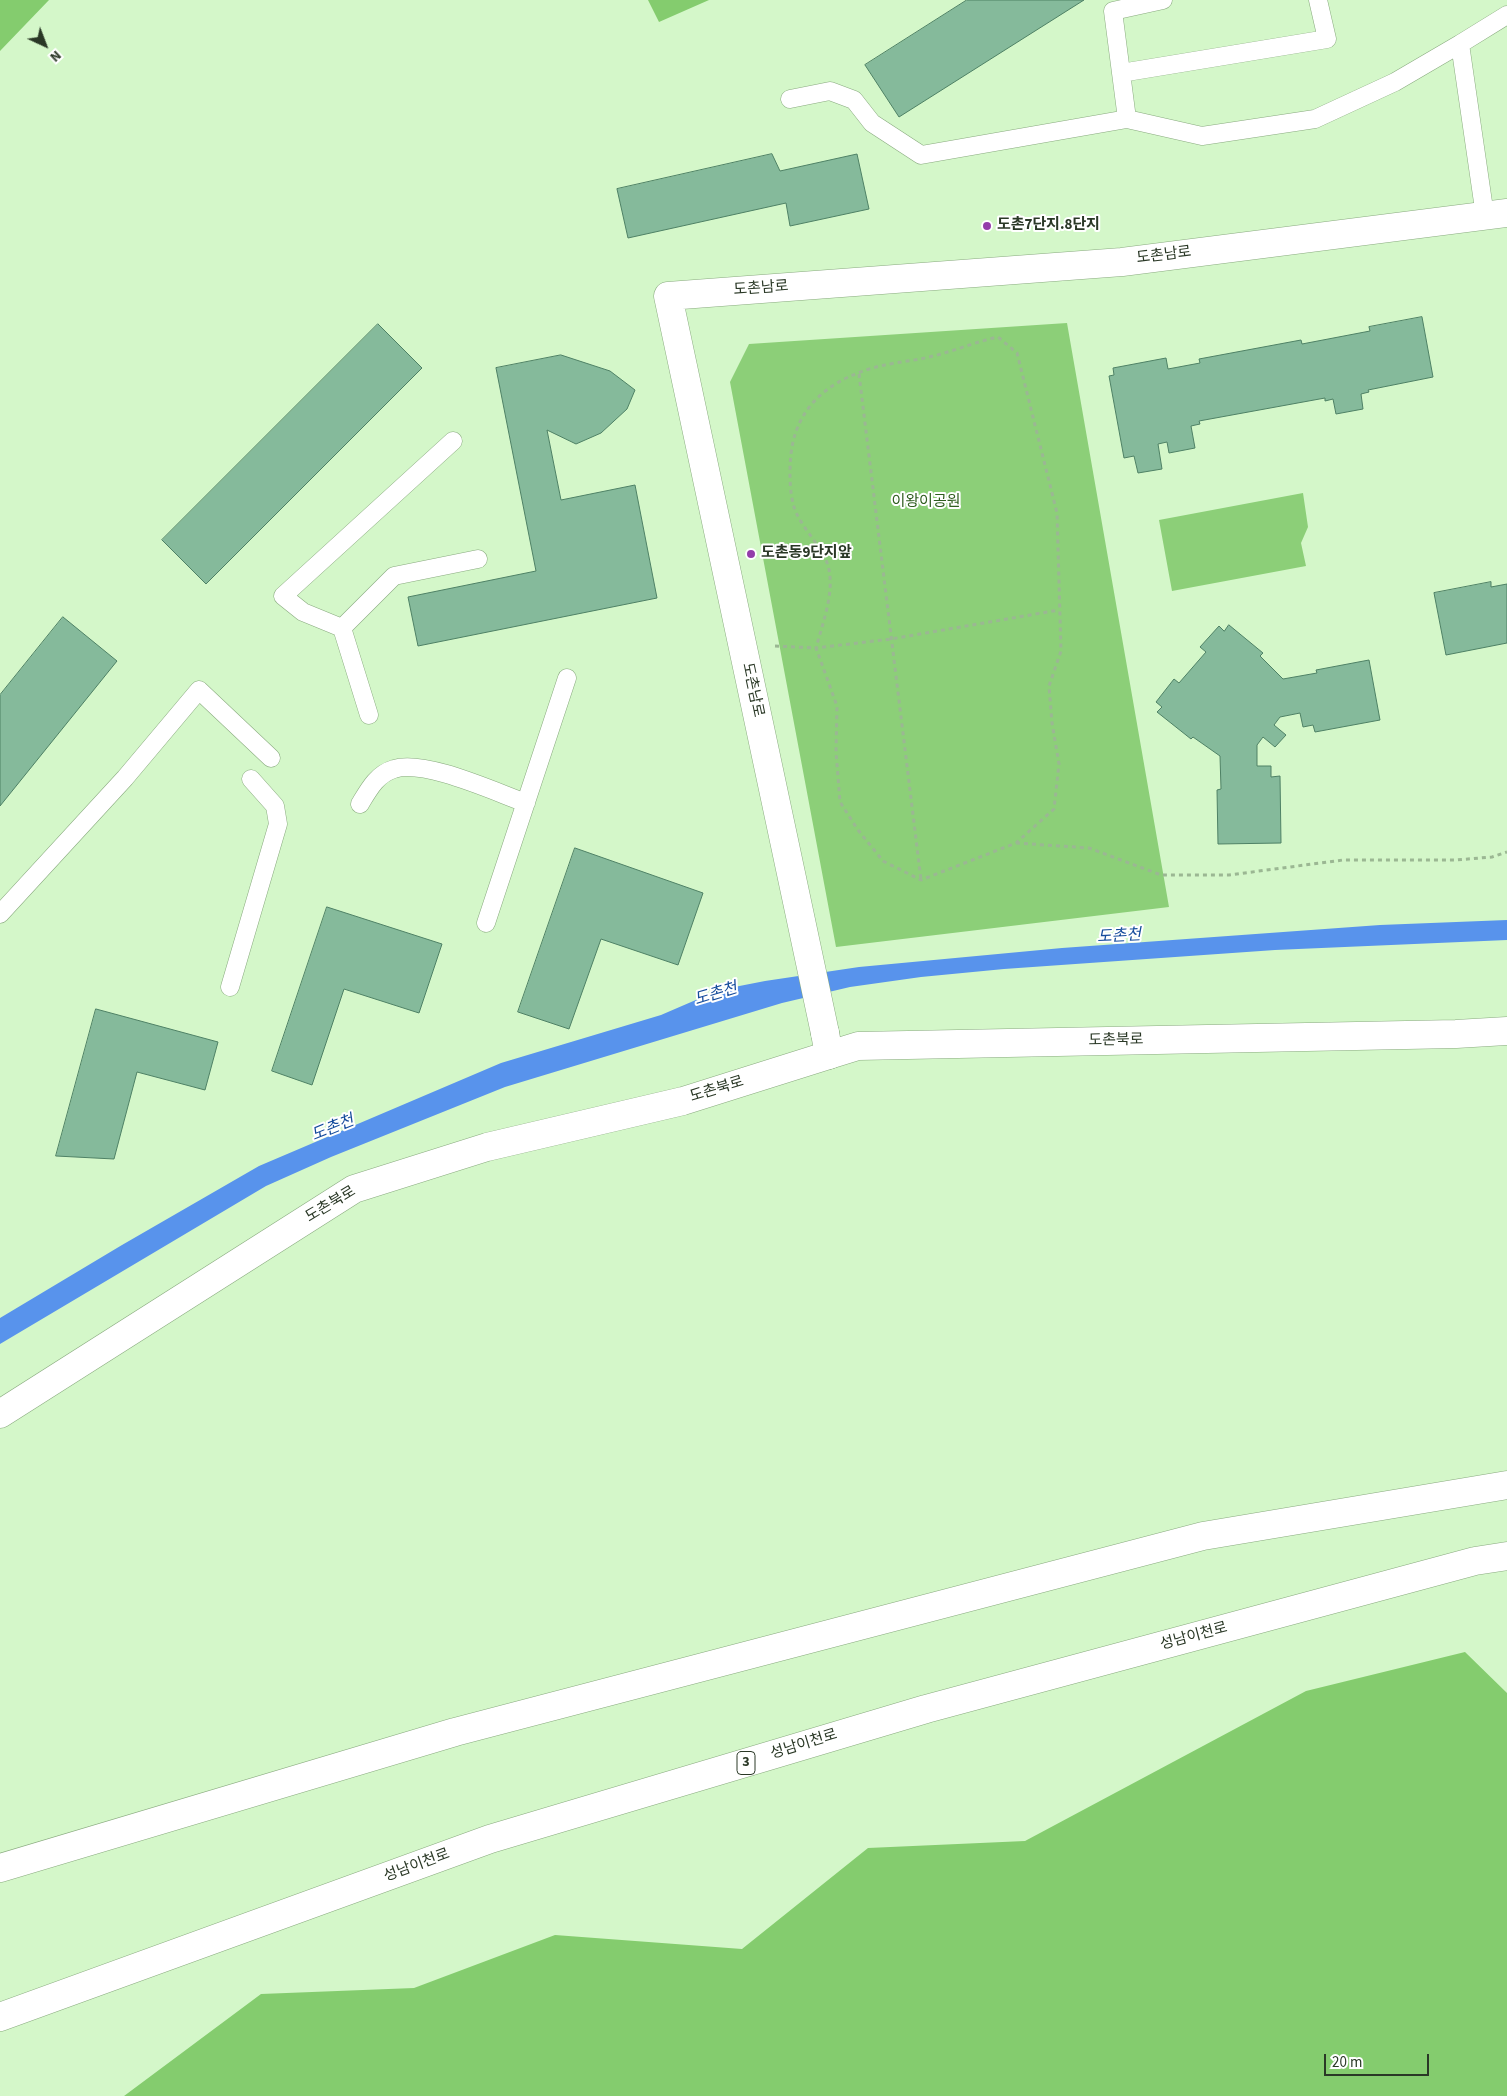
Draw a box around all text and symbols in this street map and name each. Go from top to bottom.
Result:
north arrow [20,20,70,70]
text: N [45,45,65,66]
place label: 도촌7단지.8단지 [997,217,1100,235]
marker: 도촌7단지.8단지 [981,220,993,232]
street label: 도촌남로 [1136,244,1192,268]
street label: 도촌남로 [733,278,789,300]
park label: 이왕이공원 [892,494,960,512]
place label: 도촌동9단지앞 [761,545,852,563]
marker: 도촌동9단지앞 [745,548,757,560]
street label: 도촌남로 [737,661,767,719]
water label: 도촌천 [1096,926,1142,948]
water label: 도촌천 [692,979,740,1011]
street label: 도촌북로 [1088,1032,1144,1050]
street label: 도촌북로 [688,1073,746,1107]
water label: 도촌천 [309,1112,357,1146]
street label: 도촌북로 [303,1183,359,1227]
street label: 성남이천로 [1158,1619,1230,1655]
street label: 성남이천로 [768,1726,840,1764]
road number: 3 [737,1752,755,1775]
street label: 성남이천로 [382,1846,452,1886]
scale bar [1327,2044,1432,2076]
text: 20 m [1332,2052,1362,2073]

